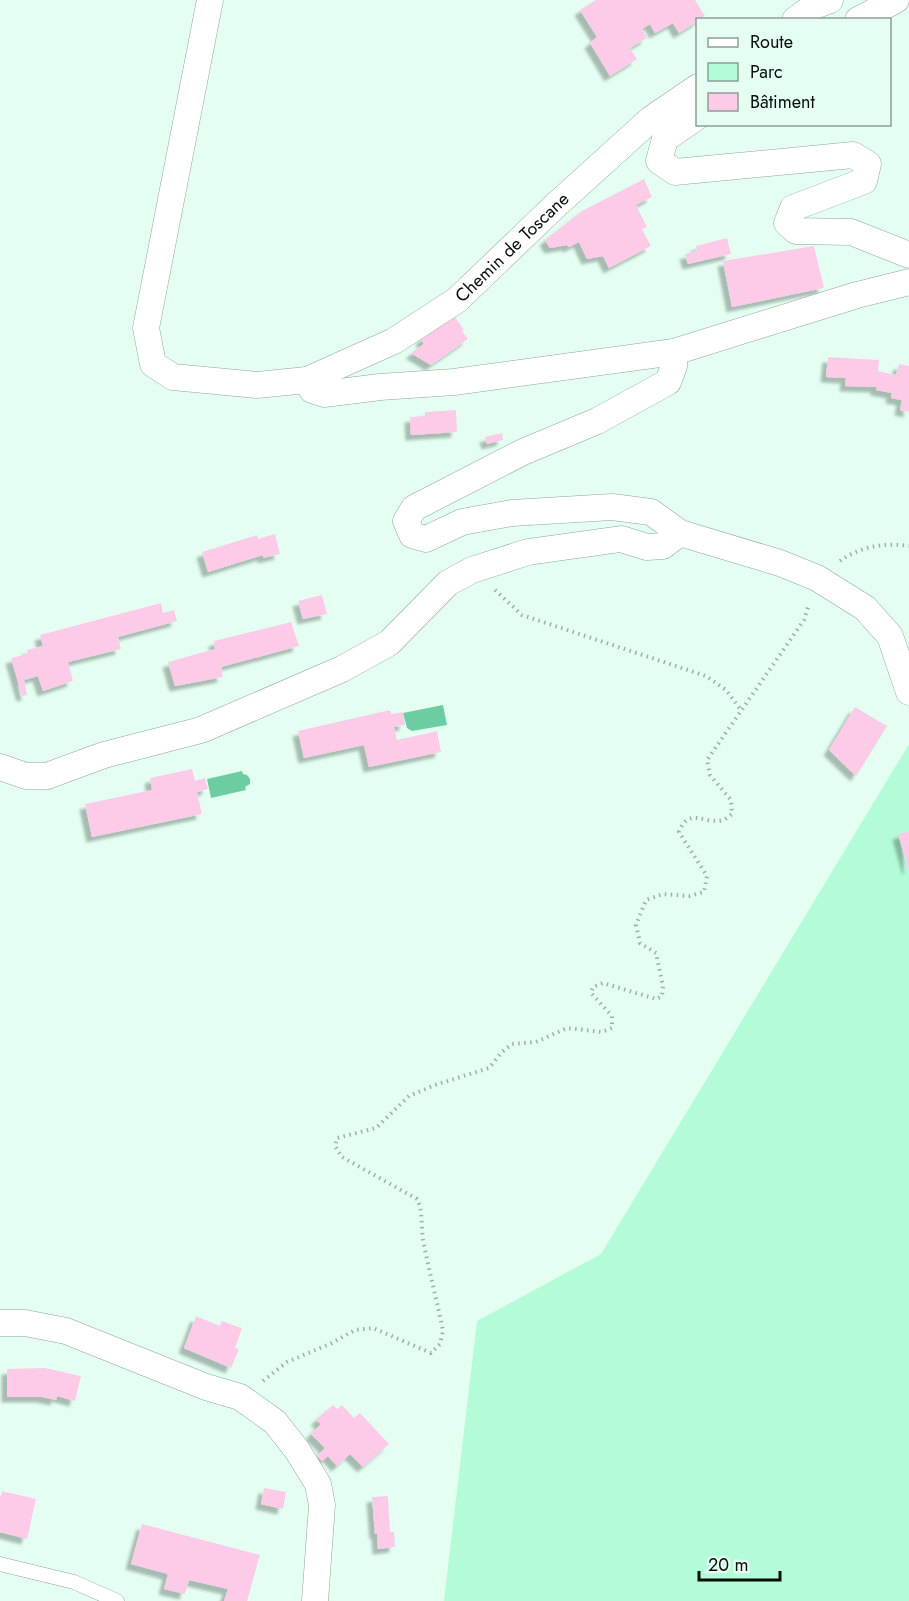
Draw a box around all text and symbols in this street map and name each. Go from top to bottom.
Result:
legend [696,18,891,126]
text: Route [750,29,793,55]
text: Parc [750,59,783,85]
text: Bâtiment [750,89,816,115]
street label: Chemin de Toscane [449,186,575,308]
scale bar [699,1544,780,1582]
text: 20 m [708,1552,748,1578]

